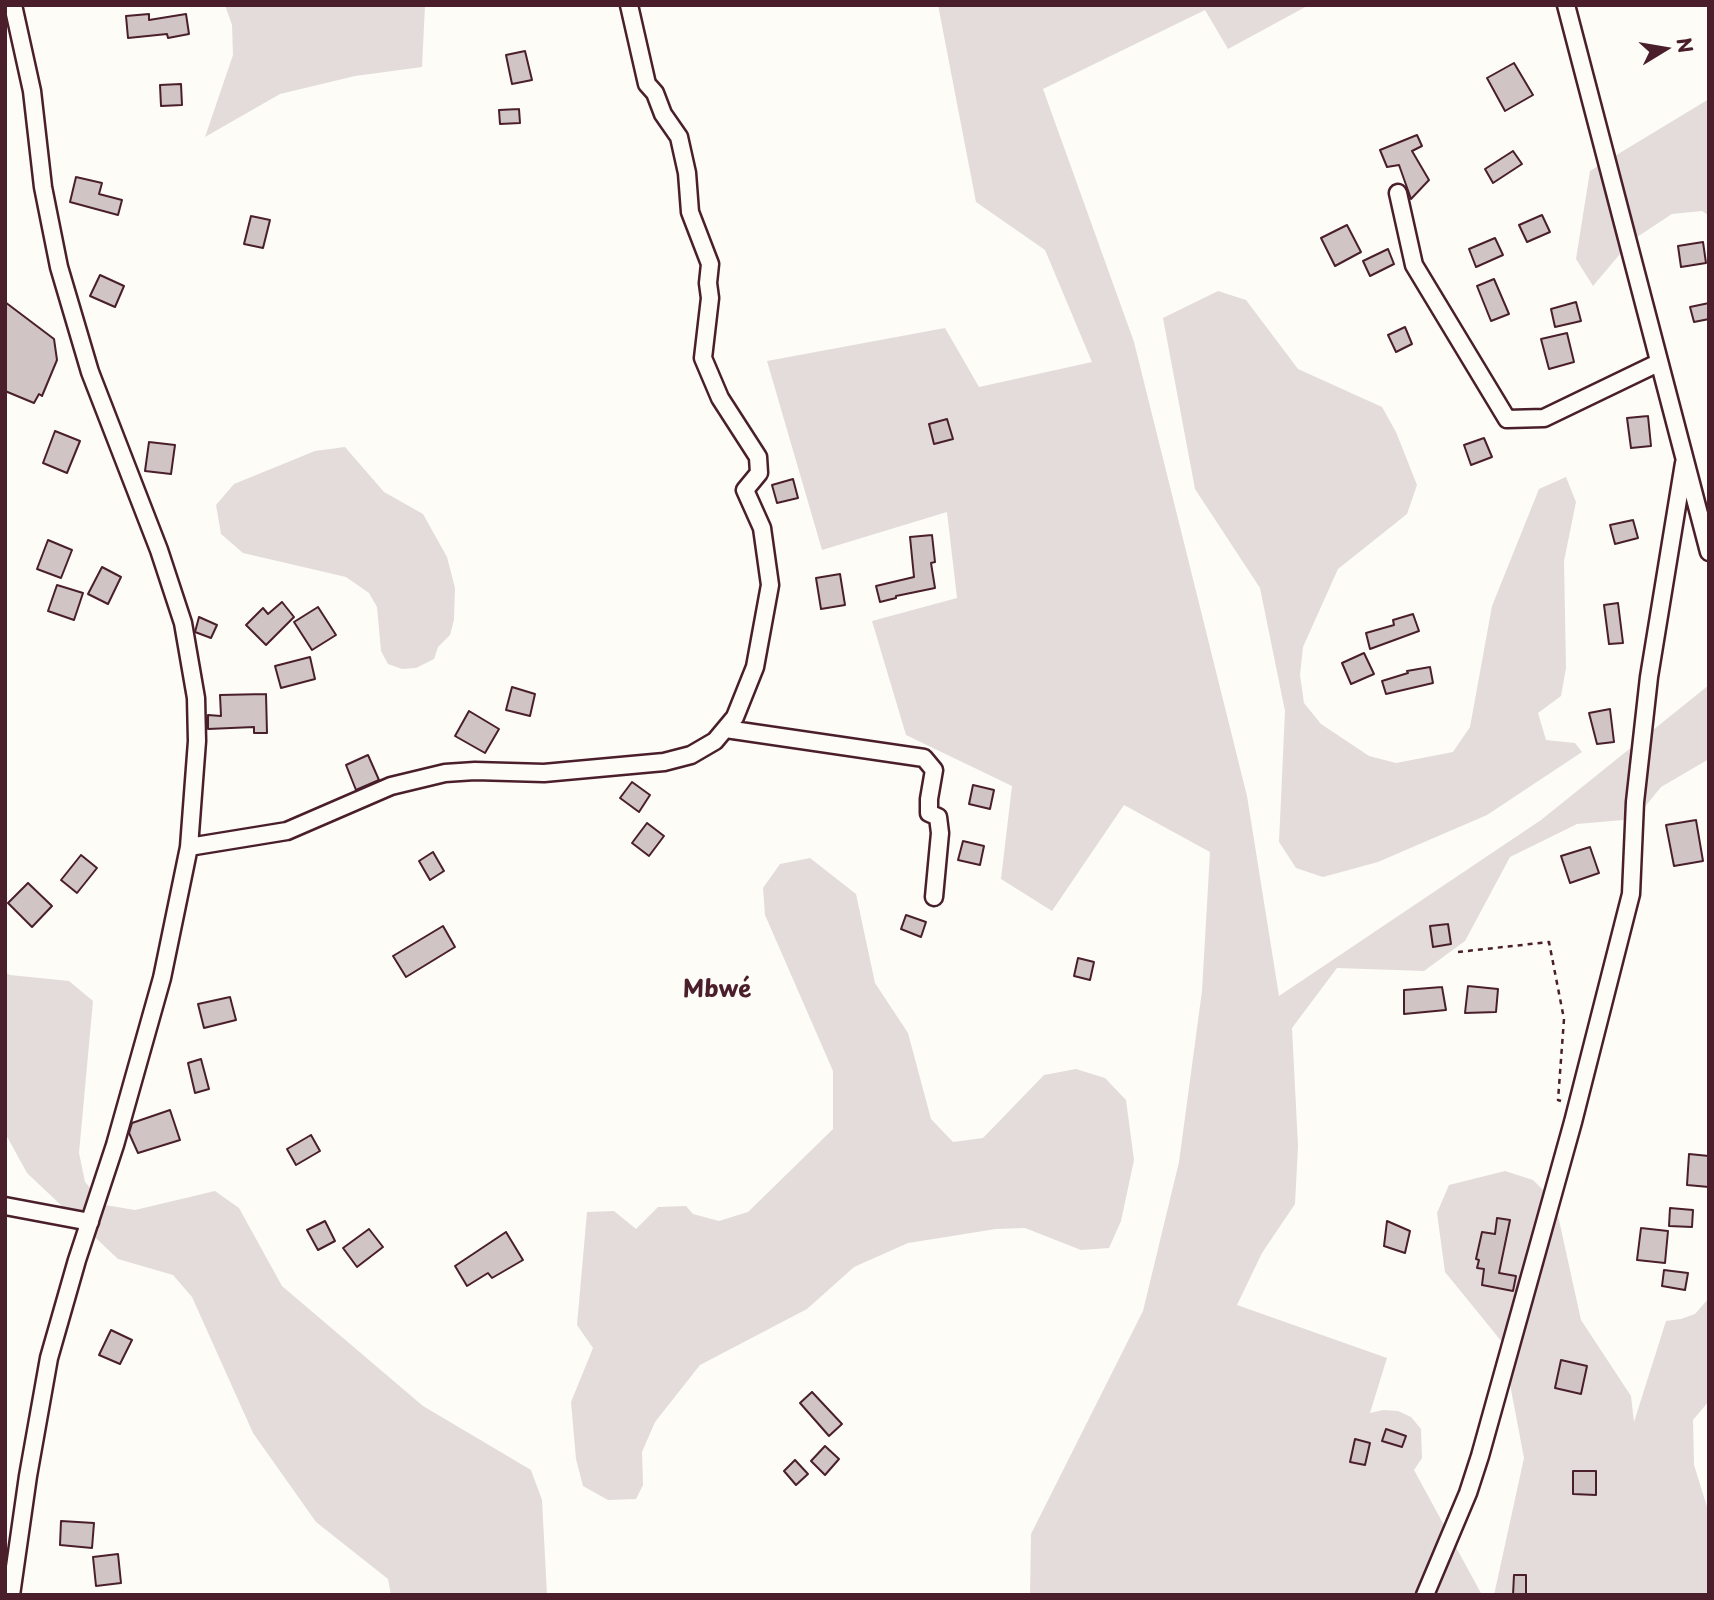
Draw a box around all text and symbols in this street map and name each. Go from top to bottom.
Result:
north arrow [1630,14,1700,84]
text: N [1670,35,1701,55]
district label: Mbwé [683,976,751,1004]

